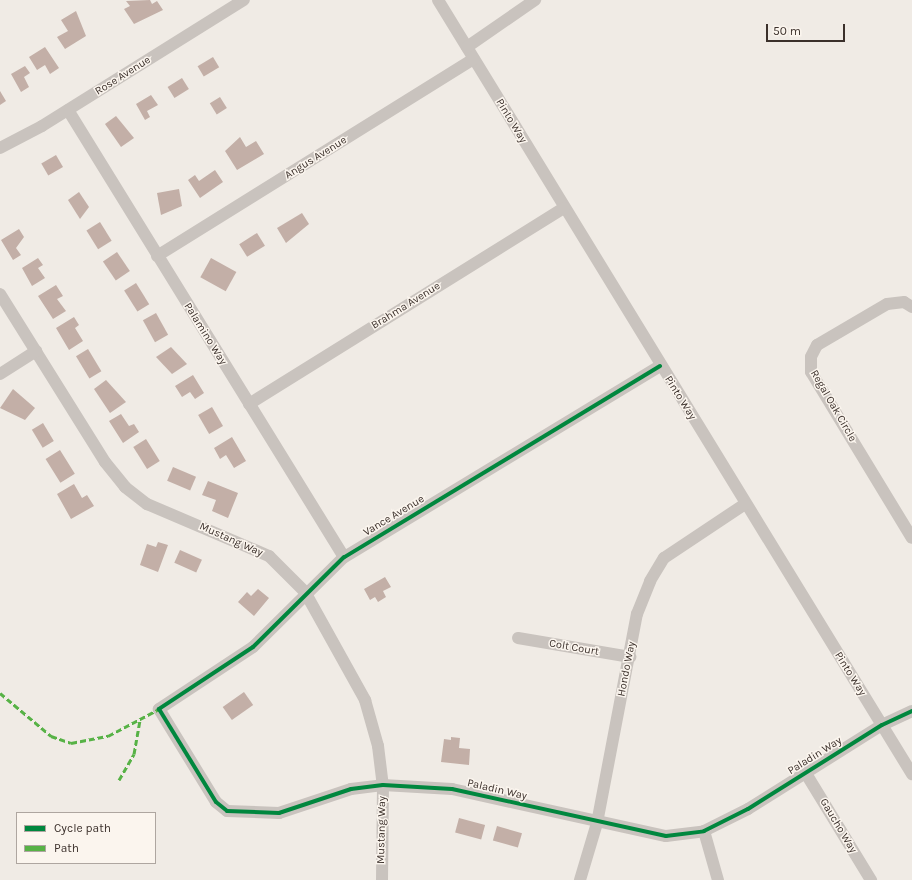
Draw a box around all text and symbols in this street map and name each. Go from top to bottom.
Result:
scale bar [768,16,847,42]
text: 50 m [773,24,801,38]
street label: Rose Avenue [93,54,153,98]
street label: Pinto Way [493,96,529,146]
street label: Angus Avenue [283,134,349,182]
street label: Brahma Avenue [369,280,443,332]
street label: Palamino Way [181,300,229,368]
street label: Regal Oak Circle [807,368,859,444]
street label: Pinto Way [661,374,699,422]
street label: Vance Avenue [361,493,427,539]
street label: Mustang Way [197,520,265,560]
street label: Colt Court [548,637,600,659]
street label: Hondo Way [615,640,639,698]
street label: Pinto Way [831,650,869,698]
street label: Paladin Way [786,734,844,778]
street label: Paladin Way [466,777,528,803]
street label: Mustang Way [375,796,389,864]
street label: Gaucho Way [817,796,859,856]
legend [16,812,156,864]
text: Cycle path [54,821,111,835]
text: Path [54,841,79,855]

